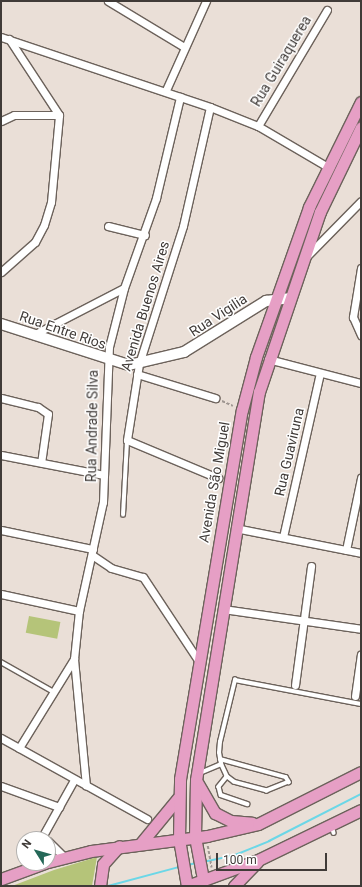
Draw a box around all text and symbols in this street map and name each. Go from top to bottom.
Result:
street label: Rua Guiraquerea [247,13,315,109]
street label: Avenida Buenos Aires [117,239,173,373]
street label: Rua Vigilia [186,290,250,340]
street label: Rua Entre Rios [18,307,108,353]
street label: Rua Andrade Silva [83,370,101,482]
street label: Rua Guaviruna [271,406,307,498]
street label: Avenida São Miguel [195,420,233,544]
north arrow [16,831,56,871]
text: N [19,837,34,851]
scale bar [218,845,329,871]
text: 100 m [223,853,257,867]

